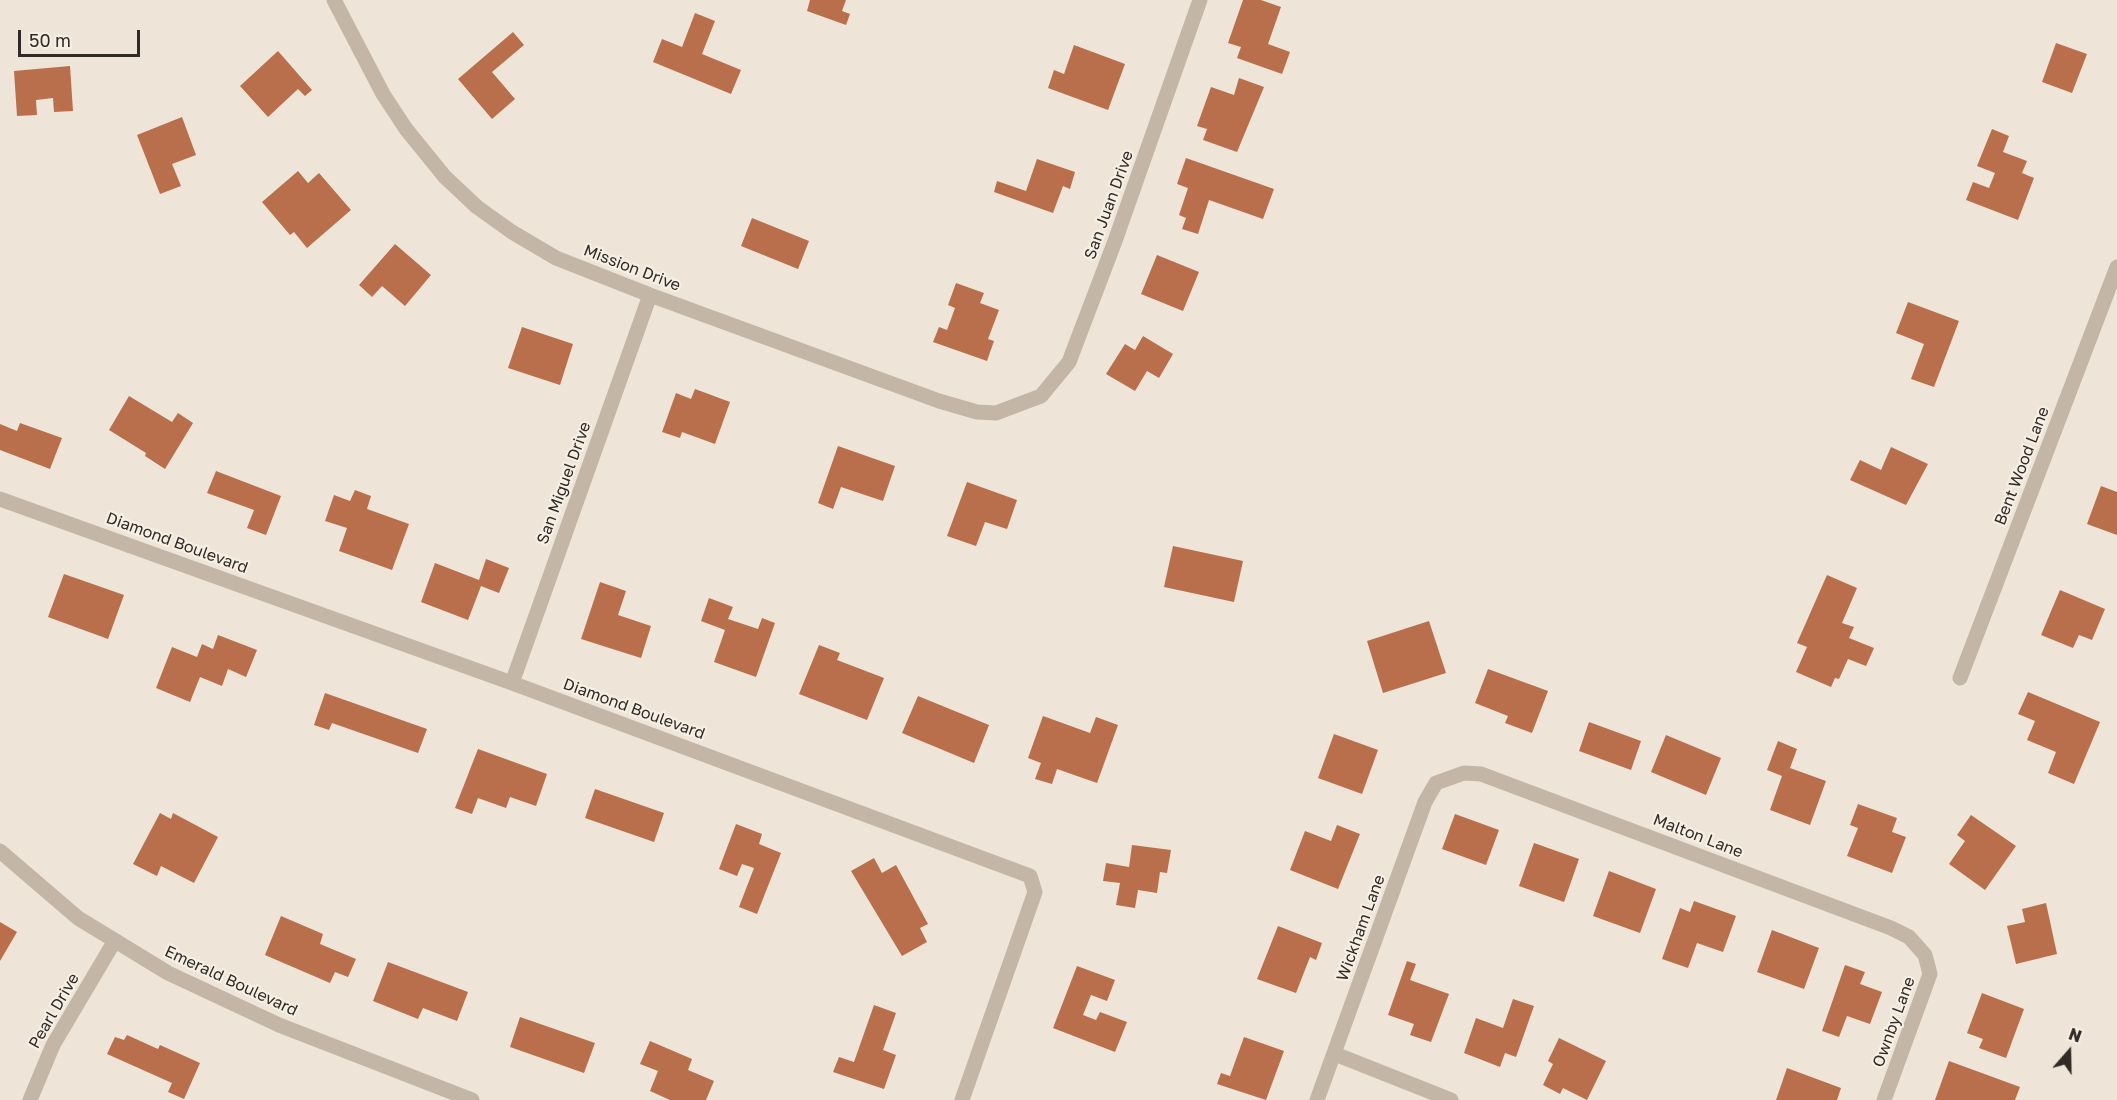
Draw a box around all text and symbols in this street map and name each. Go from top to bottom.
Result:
scale bar [21,18,142,56]
text: 50 m [29,29,71,51]
street label: San Juan Drive [1080,148,1138,262]
street label: Mission Drive [581,241,683,295]
street label: Bent Wood Lane [1991,404,2053,528]
street label: San Miguel Drive [533,419,595,547]
street label: Diamond Boulevard [104,508,250,578]
street label: Diamond Boulevard [561,674,707,744]
street label: Malton Lane [1650,810,1746,862]
street label: Wickham Lane [1333,872,1389,984]
street label: Emerald Boulevard [161,942,301,1020]
street label: Pearl Drive [25,970,83,1052]
street label: Ownby Lane [1869,974,1919,1070]
north arrow [2039,1022,2099,1082]
text: N [2066,1024,2084,1047]

